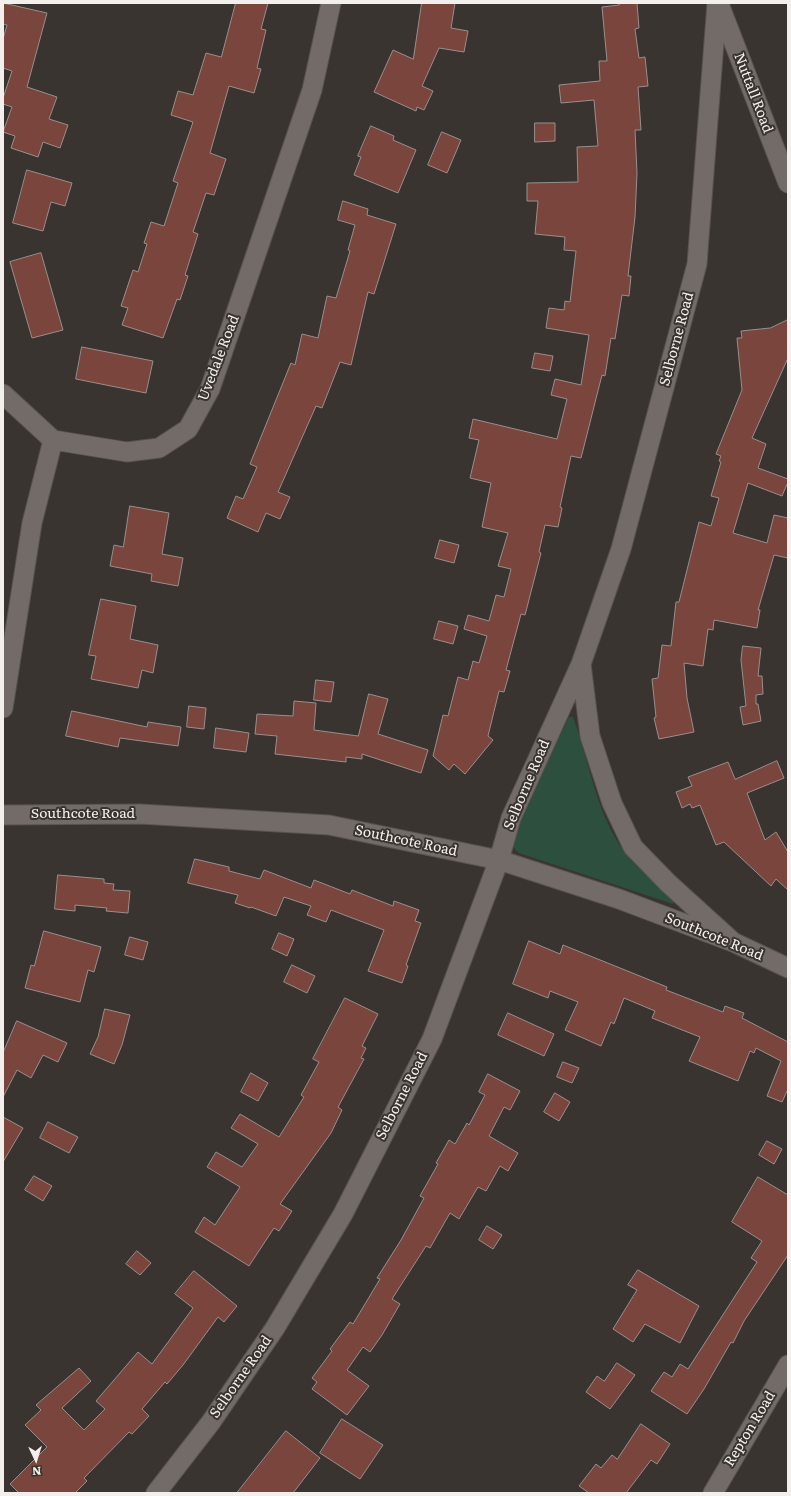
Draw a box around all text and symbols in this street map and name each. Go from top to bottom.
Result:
street label: Nuttall Road [730,51,776,135]
street label: Selborne Road [656,290,698,388]
street label: Uvedale Road [195,313,243,403]
street label: Selborne Road [500,737,554,833]
street label: Southcote Road [31,806,135,822]
street label: Southcote Road [353,822,459,860]
street label: Southcote Road [662,910,766,964]
street label: Selborne Road [373,1049,431,1143]
street label: Selborne Road [206,1333,276,1421]
street label: Repton Road [721,1388,779,1470]
north arrow [16,1440,56,1480]
text: N [32,1464,42,1480]

